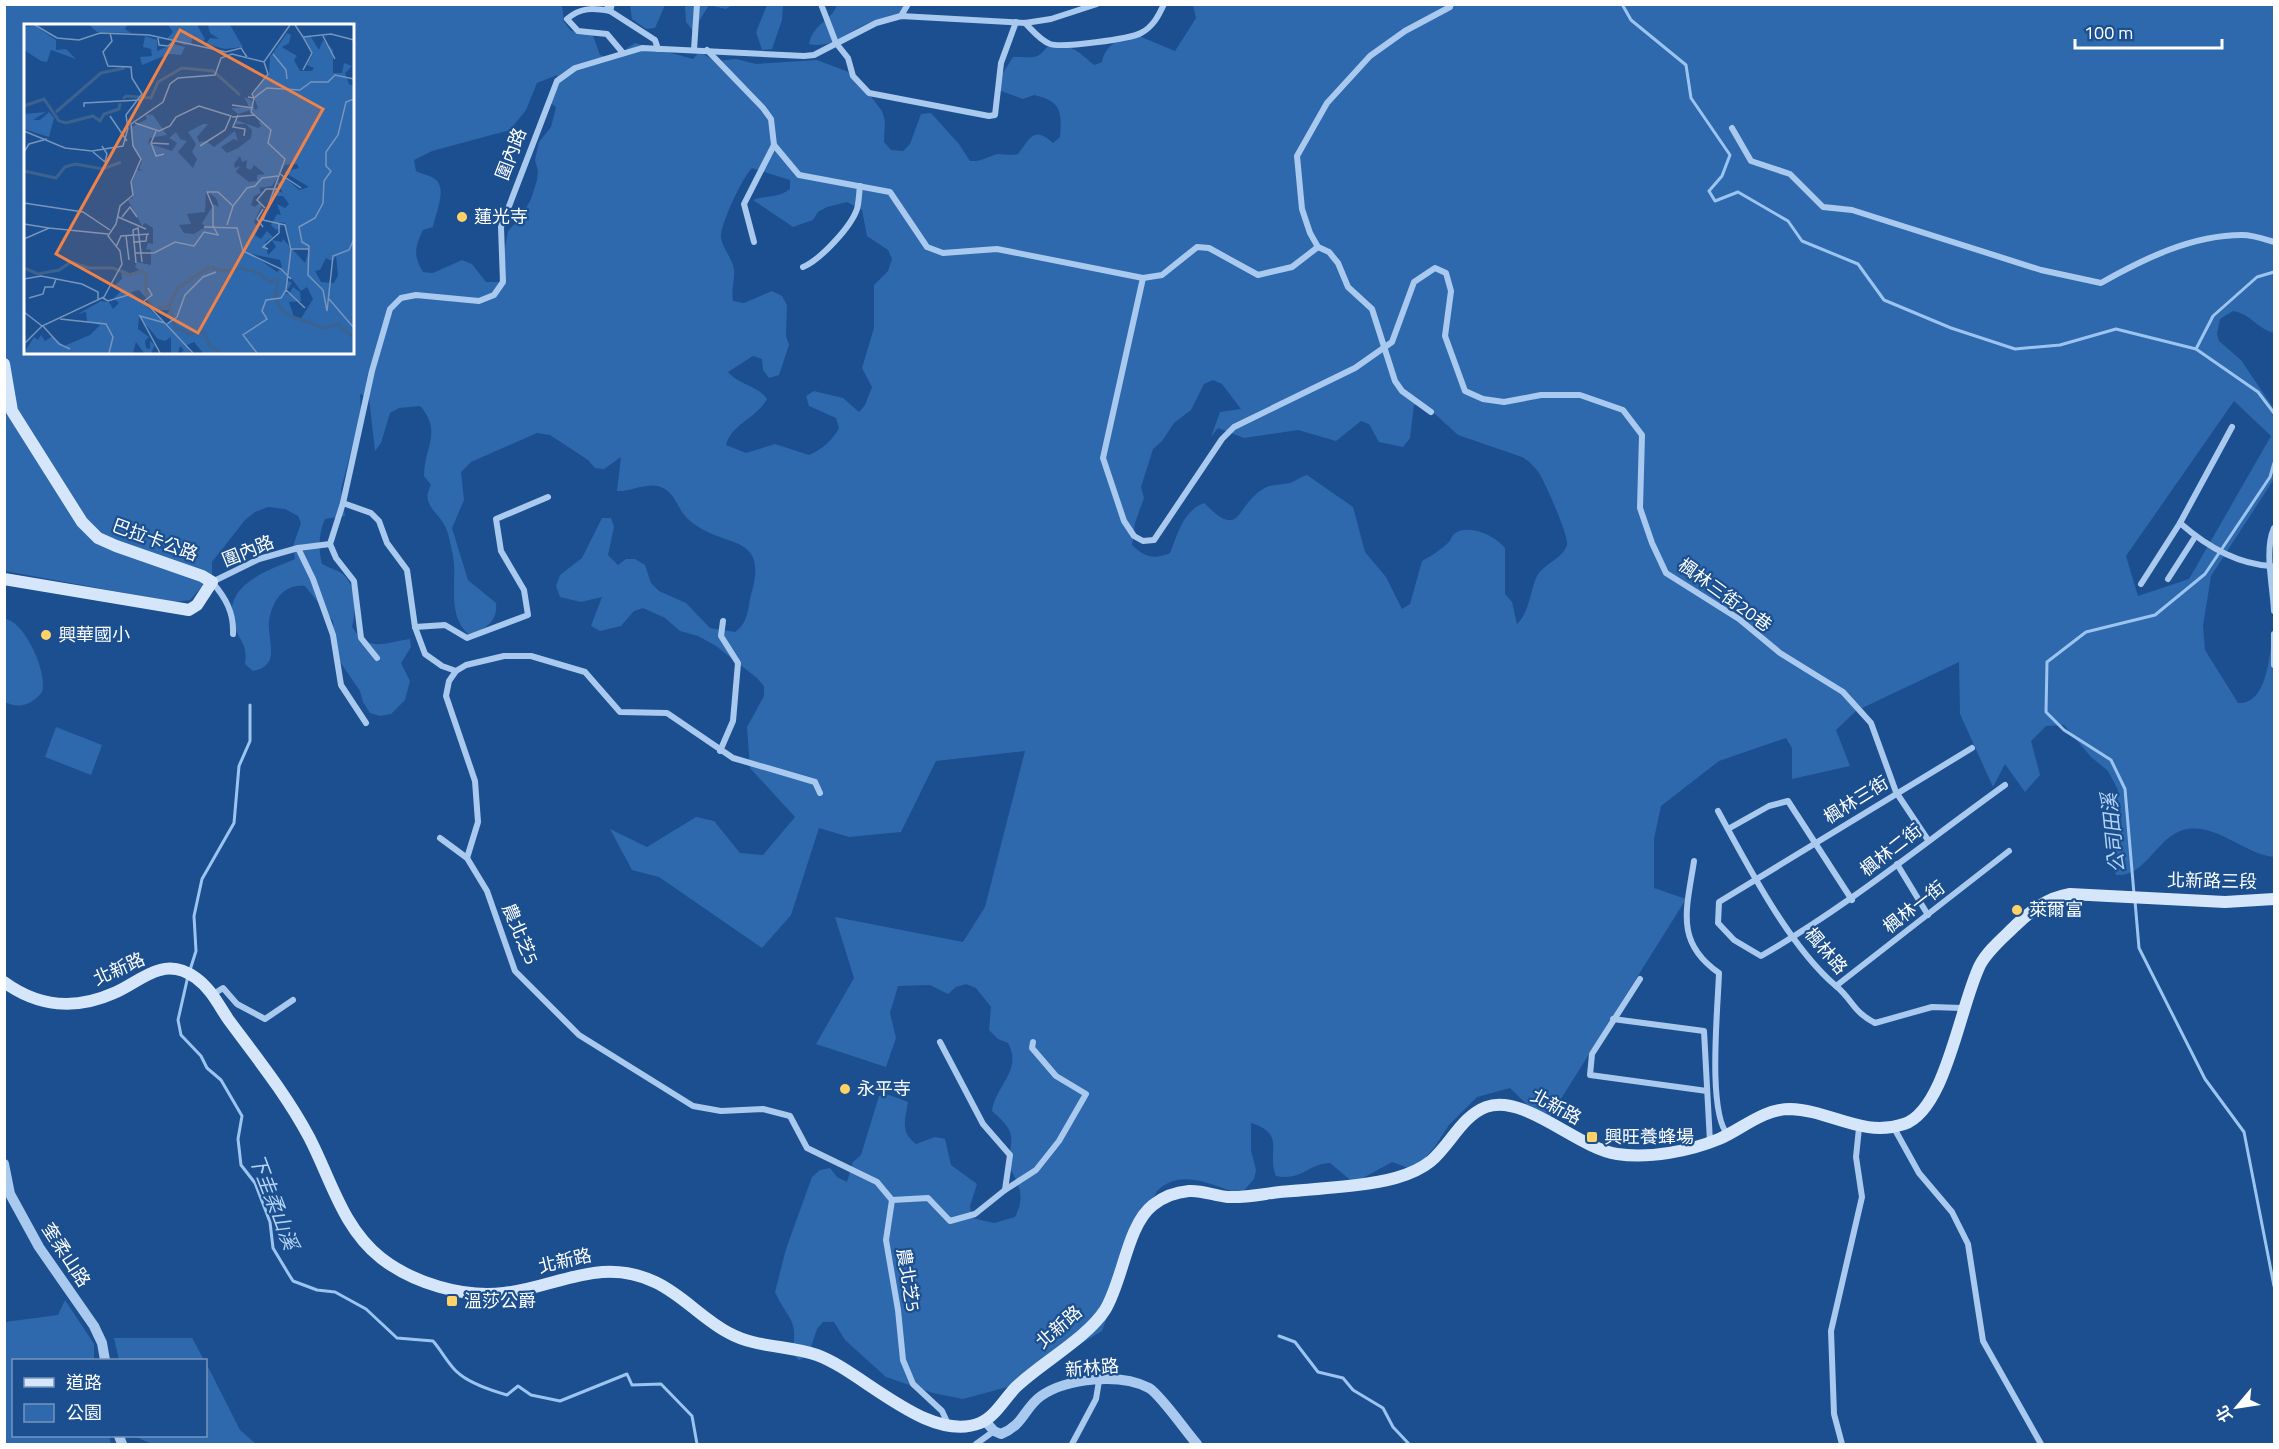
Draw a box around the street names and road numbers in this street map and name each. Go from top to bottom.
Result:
street label: 圍內路 [488,124,533,184]
street label: 巴拉卡公路 [108,511,202,568]
street label: 圍內路 [218,528,278,573]
street label: 楓林三街20巷 [1673,551,1778,638]
street label: 楓林三街 [1818,769,1893,830]
street label: 楓林二街 [1854,817,1927,882]
street label: 北新路三段 [2167,866,2257,895]
street label: 楓林一街 [1877,874,1950,939]
street label: 農北芝5 [496,899,545,969]
street label: 楓林路 [1799,921,1854,980]
street label: 北新路 [89,945,149,992]
street label: 北新路 [1526,1082,1586,1131]
street label: 奎柔山路 [35,1217,97,1292]
street label: 北新路 [536,1241,594,1280]
street label: 農北芝5 [890,1246,927,1314]
street label: 北新路 [1029,1299,1088,1355]
street label: 新林路 [1064,1352,1120,1383]

